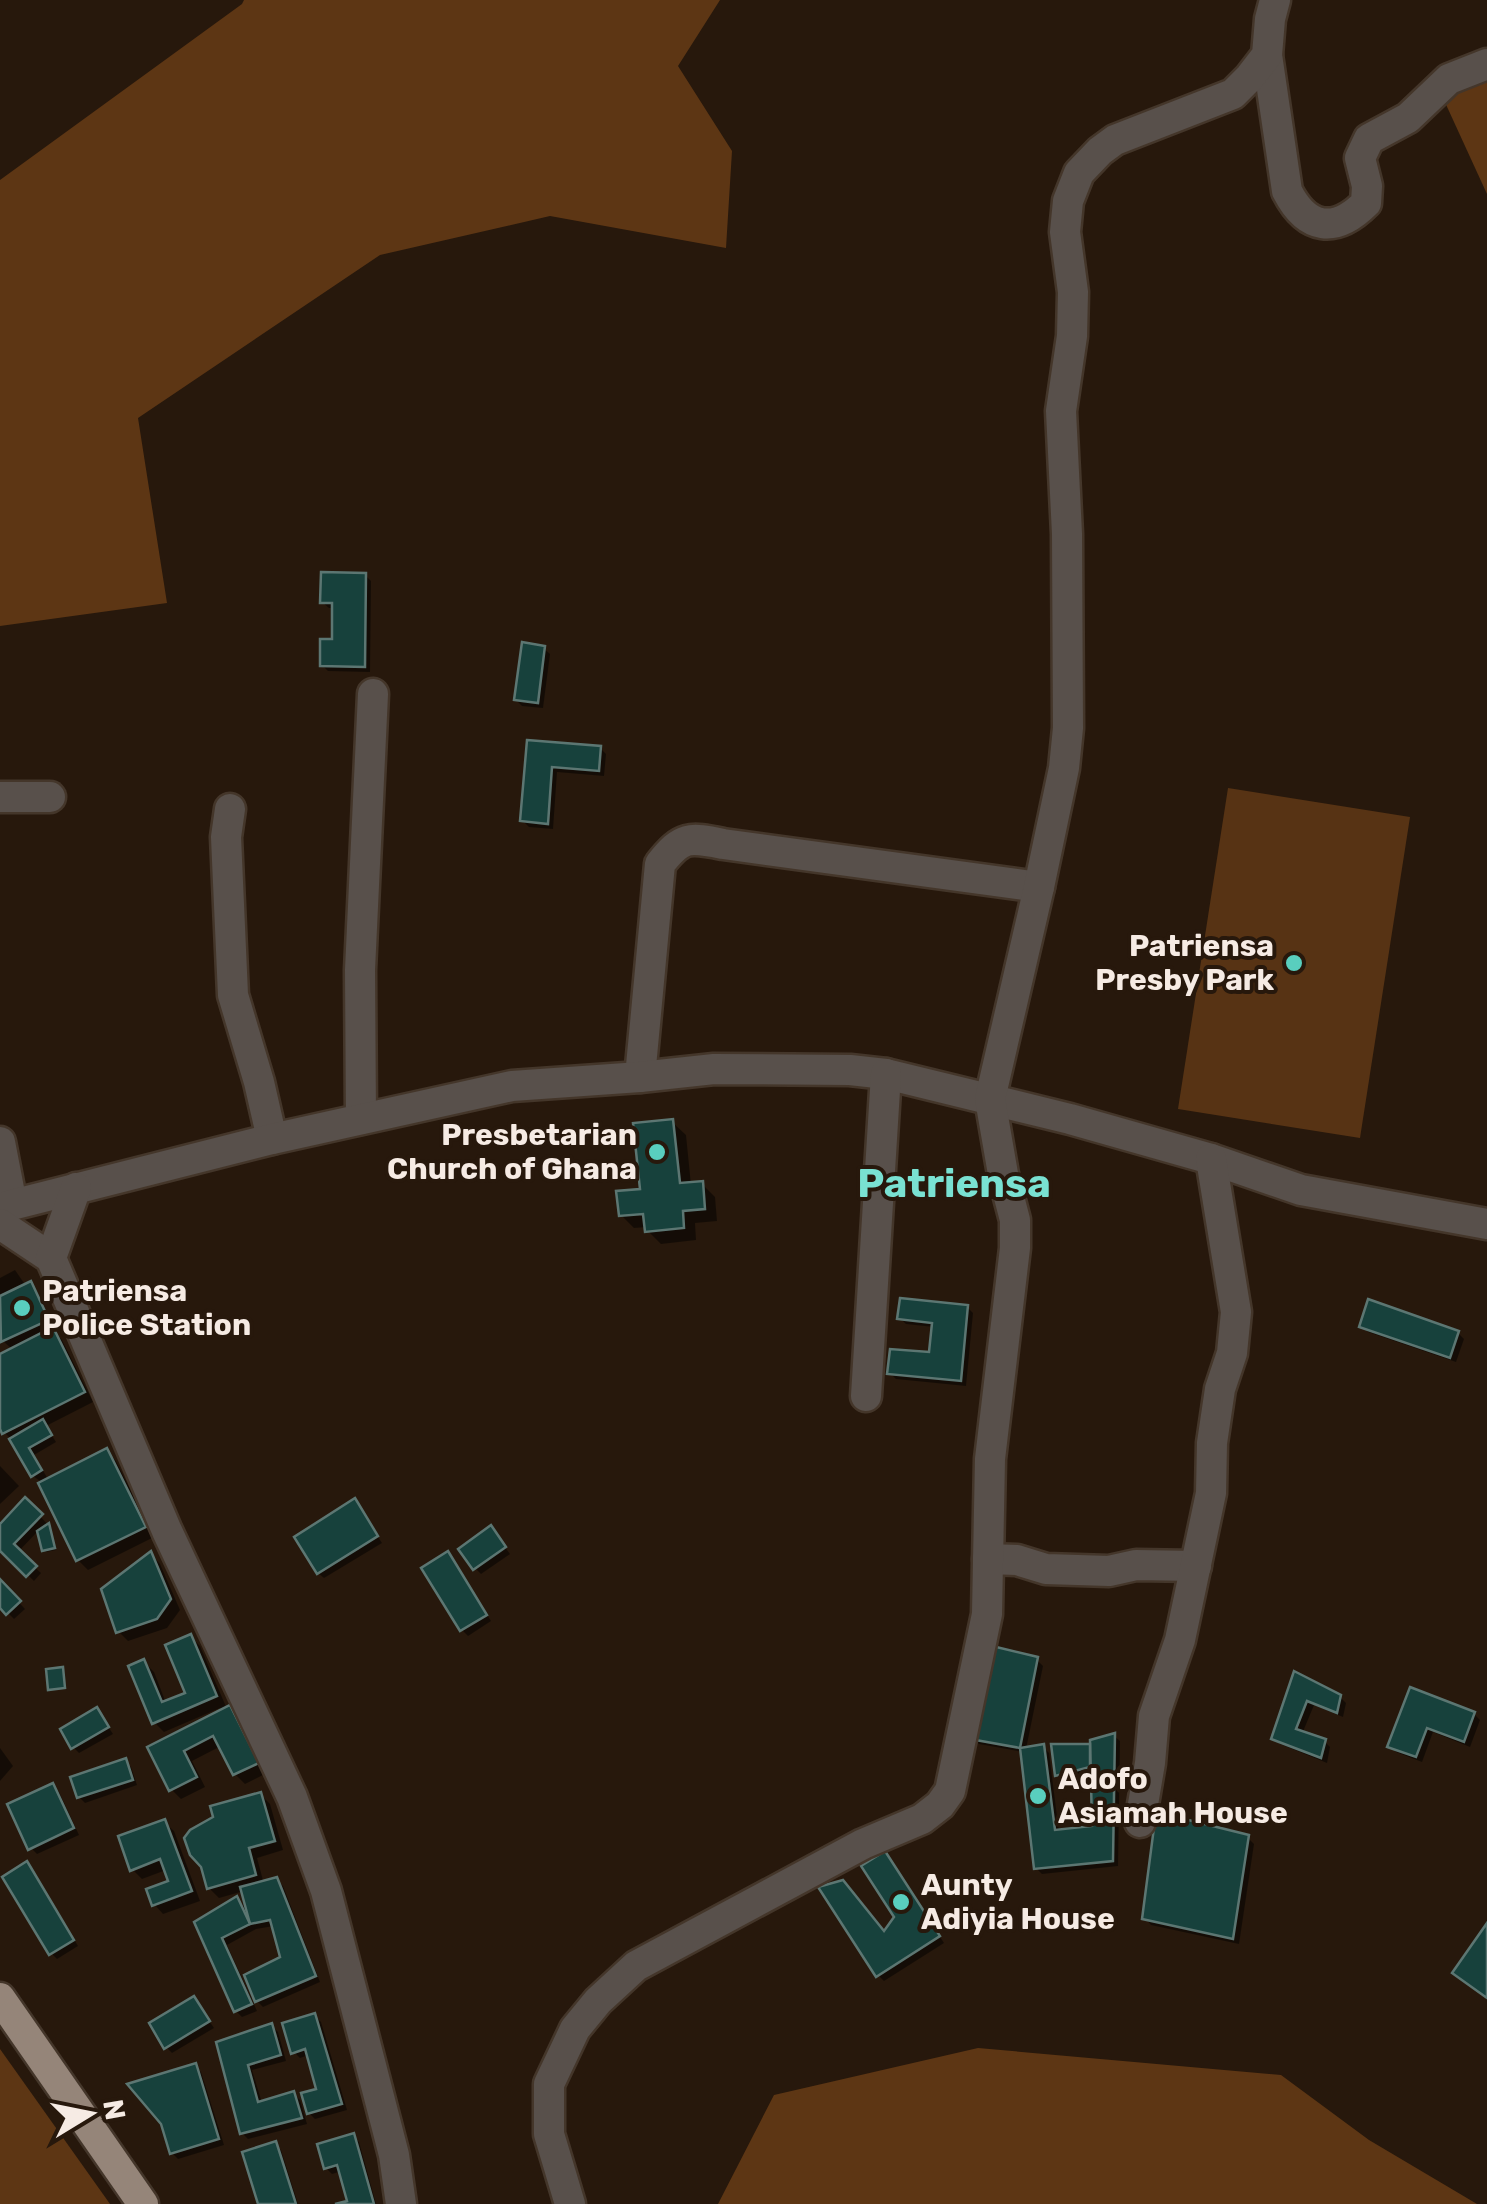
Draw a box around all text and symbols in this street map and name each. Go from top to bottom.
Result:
place label: Patriensa Presby Park [1095,928,1274,998]
marker: Patriensa Presby Park [1283,952,1305,974]
place label: Presbetarian Church of Ghana [387,1117,637,1187]
marker: Presbetarian Church of Ghana [646,1141,668,1163]
district label: Patriensa [857,1160,1051,1207]
place label: Patriensa Police Station [42,1273,251,1343]
marker: Patriensa Police Station [11,1297,33,1319]
place label: Adofo Asiamah House [1058,1761,1288,1831]
marker: Adofo Asiamah House [1027,1785,1049,1807]
place label: Aunty Adiyia House [921,1867,1115,1937]
marker: Aunty Adiyia House [890,1891,912,1913]
north arrow [40,2064,140,2164]
text: N [96,2097,132,2123]

